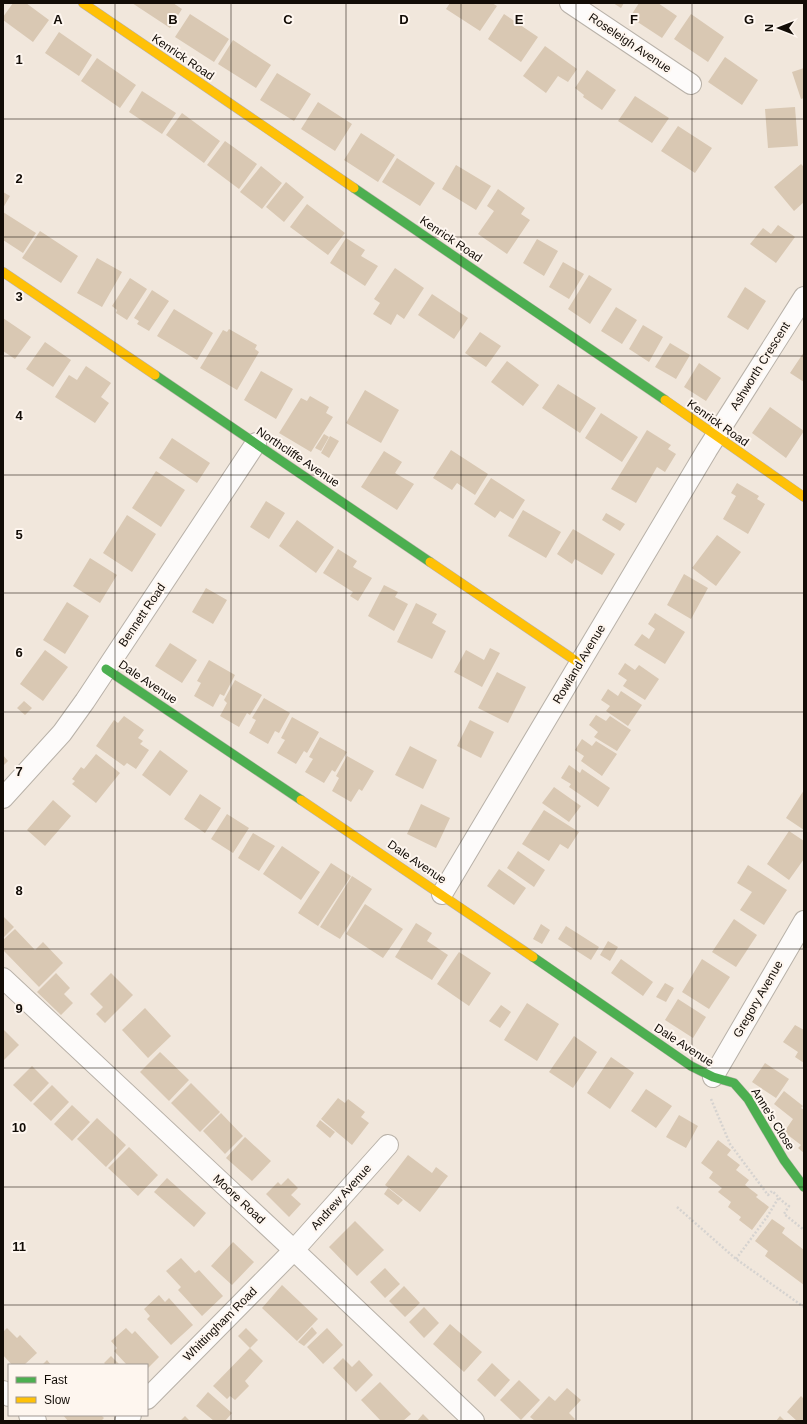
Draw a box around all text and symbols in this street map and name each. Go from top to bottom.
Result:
north arrow [759,8,799,48]
street label: Roseleigh Avenue [586,10,674,76]
text: A [53,12,63,27]
text: B [168,12,178,27]
text: C [283,12,293,27]
text: D [399,12,409,27]
text: E [515,12,524,27]
text: F [630,12,638,27]
text: G [744,12,754,27]
text: N [763,24,775,32]
street label: Kenrick Road [149,31,217,83]
text: 1 [15,52,23,67]
text: 2 [15,171,23,186]
street label: Kenrick Road [417,213,485,265]
text: 3 [15,289,23,304]
street label: Ashworth Crescent [727,319,793,413]
street label: Kenrick Road [684,397,752,449]
text: 4 [15,408,23,423]
street label: Northcliffe Avenue [254,424,342,490]
text: 5 [15,527,23,542]
street label: Bennett Road [116,581,168,649]
street label: Rowland Avenue [550,622,608,706]
text: 6 [15,645,23,660]
street label: Dale Avenue [116,657,180,707]
text: 7 [15,764,23,779]
street label: Dale Avenue [385,837,449,887]
text: 8 [15,883,23,898]
street label: Gregory Avenue [730,958,786,1040]
text: 9 [15,1001,23,1016]
street label: Dale Avenue [652,1021,717,1070]
street label: Anne's Close [748,1085,798,1153]
text: 10 [12,1120,26,1135]
street label: Andrew Avenue [308,1161,374,1233]
street label: Moore Road [210,1171,268,1227]
text: 11 [12,1239,26,1254]
street label: Whittingham Road [180,1284,260,1364]
legend [8,1364,148,1416]
text: Fast [44,1373,68,1387]
text: Slow [44,1393,70,1407]

